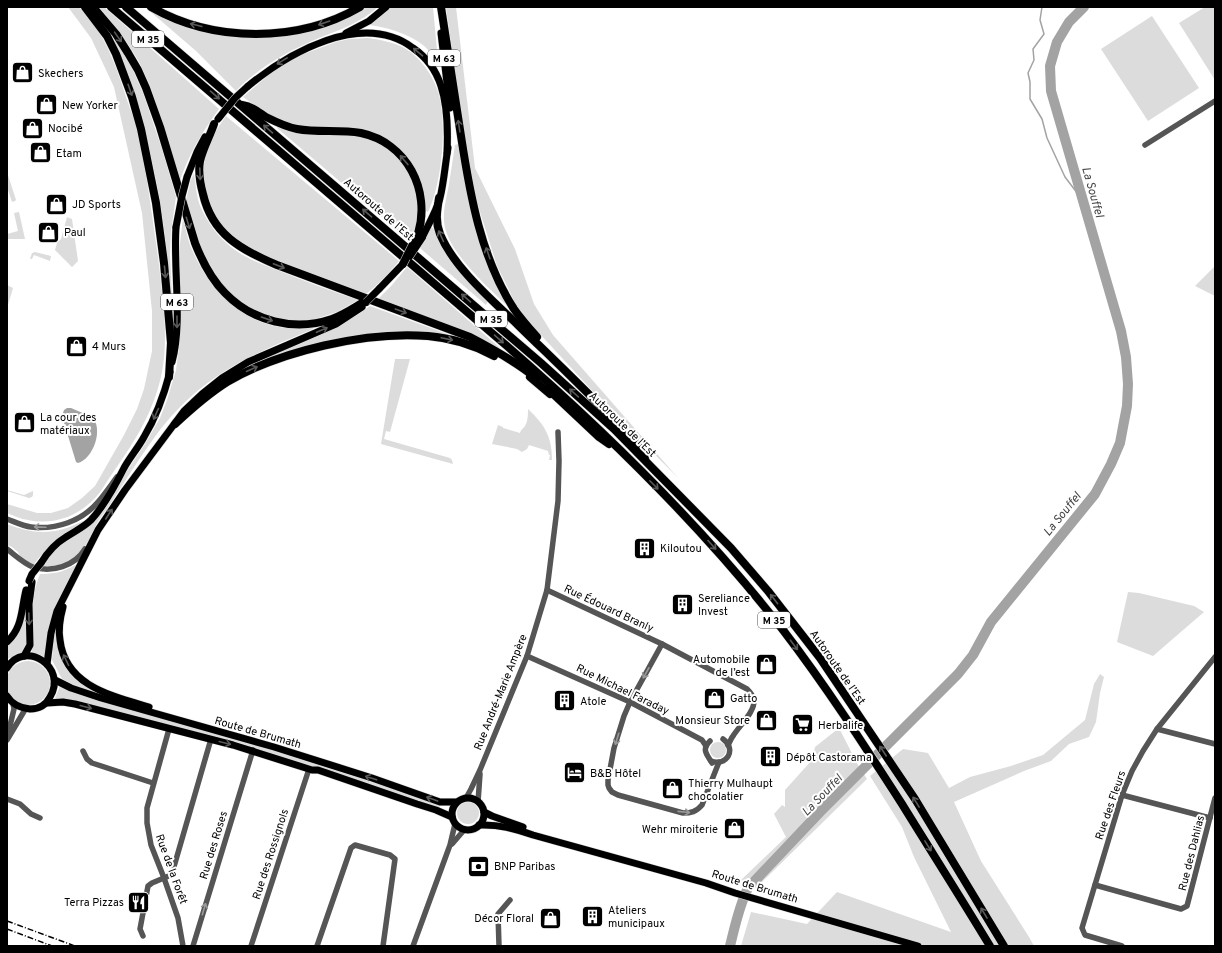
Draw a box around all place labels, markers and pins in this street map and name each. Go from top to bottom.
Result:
shop icon: Skechers [10,60,36,86]
place label: Skechers [38,67,83,81]
shop icon: New Yorker [33,92,59,118]
place label: New Yorker [62,99,118,113]
shop icon: Nocibé [19,115,45,141]
place label: Nocibé [48,122,83,136]
shop icon: Etam [27,140,53,166]
place label: Etam [56,147,82,161]
shop icon: JD Sports [43,191,69,217]
place label: JD Sports [72,198,121,212]
shop icon: Paul [36,219,62,245]
place label: Paul [64,226,86,240]
shop icon: 4 Murs [64,333,90,359]
place label: 4 Murs [92,340,126,354]
shop icon: La cour des matériaux [11,410,37,436]
place label: La cour des matériaux [40,411,97,438]
building icon: Kiloutou [631,535,657,561]
place label: Kiloutou [660,542,702,556]
building icon: Sereliance Invest [669,591,695,617]
place label: Sereliance Invest [698,592,750,619]
shop icon: Automobile de l’est [753,652,779,678]
place label: Automobile de l’est [693,653,750,680]
shop icon: Gatto [702,685,728,711]
building icon: Atole [552,688,578,714]
place label: Gatto [730,692,757,706]
place label: Atole [580,695,606,709]
shop icon: Monsieur Store [753,707,779,733]
supermarket icon: Herbalife [789,712,815,738]
place label: Monsieur Store [675,714,750,728]
place label: Herbalife [818,719,863,733]
building icon: Dépôt Castorama [757,744,783,770]
place label: Dépôt Castorama [786,751,872,765]
hotel icon: B&B Hôtel [561,760,587,786]
place label: B&B Hôtel [590,767,641,781]
shop icon: Thierry Mulhaupt chocolatier [659,776,685,802]
place label: Thierry Mulhaupt chocolatier [688,777,773,804]
shop icon: Wehr miroiterie [721,816,747,842]
place label: Wehr miroiterie [642,823,718,837]
bank icon: BNP Paribas [465,853,491,879]
place label: BNP Paribas [494,860,555,874]
restaurant icon: Terra Pizzas [126,889,152,915]
place label: Terra Pizzas [64,896,124,910]
building icon: Ateliers municipaux [579,903,605,929]
place label: Ateliers municipaux [608,904,665,931]
shop icon: Décor Floral [537,905,563,931]
place label: Décor Floral [474,912,534,926]

